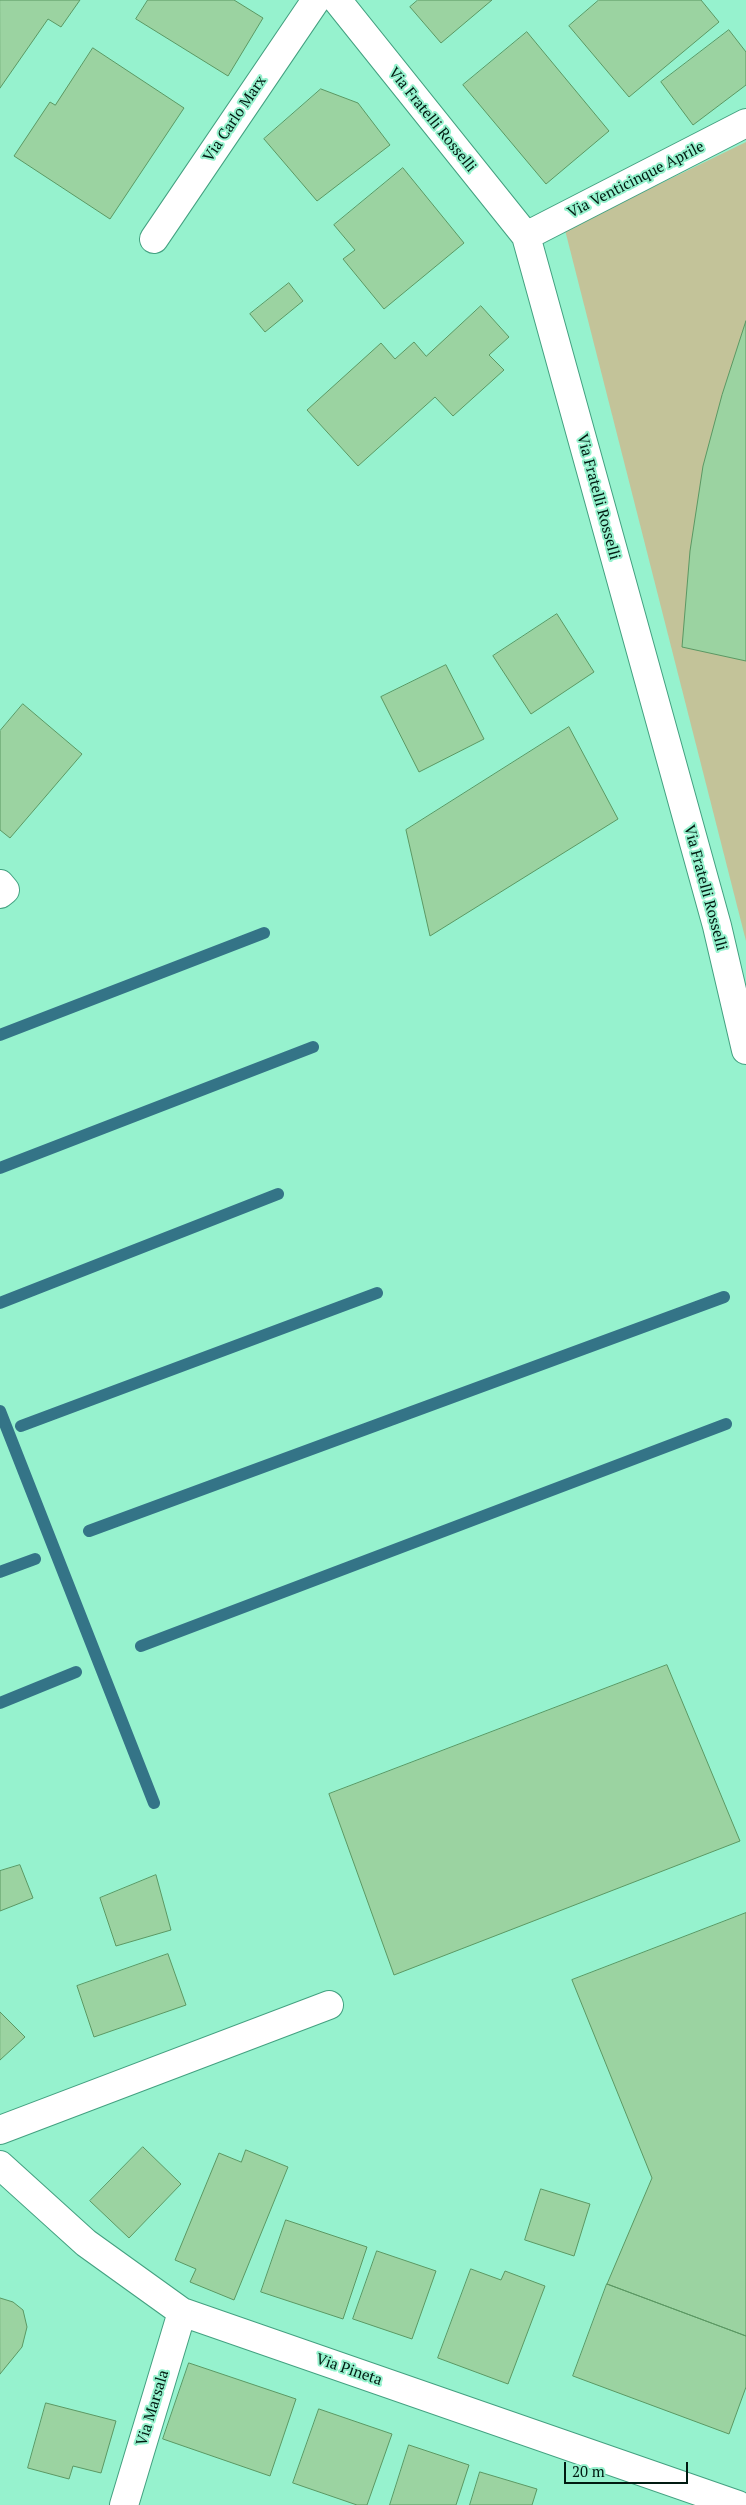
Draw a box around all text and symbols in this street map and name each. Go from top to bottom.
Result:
street label: Via Fratelli Rosselli [384,64,480,176]
street label: Via Carlo Marx [200,73,270,165]
street label: Via Venticinque Aprile [565,138,707,222]
street label: Via Fratelli Rosselli [573,432,623,562]
street label: Via Fratelli Rosselli [680,823,730,953]
street label: Via Pineta [313,2350,385,2390]
street label: Via Marsala [133,2368,173,2448]
scale bar [566,2452,690,2484]
text: 20 m [572,2461,605,2481]

